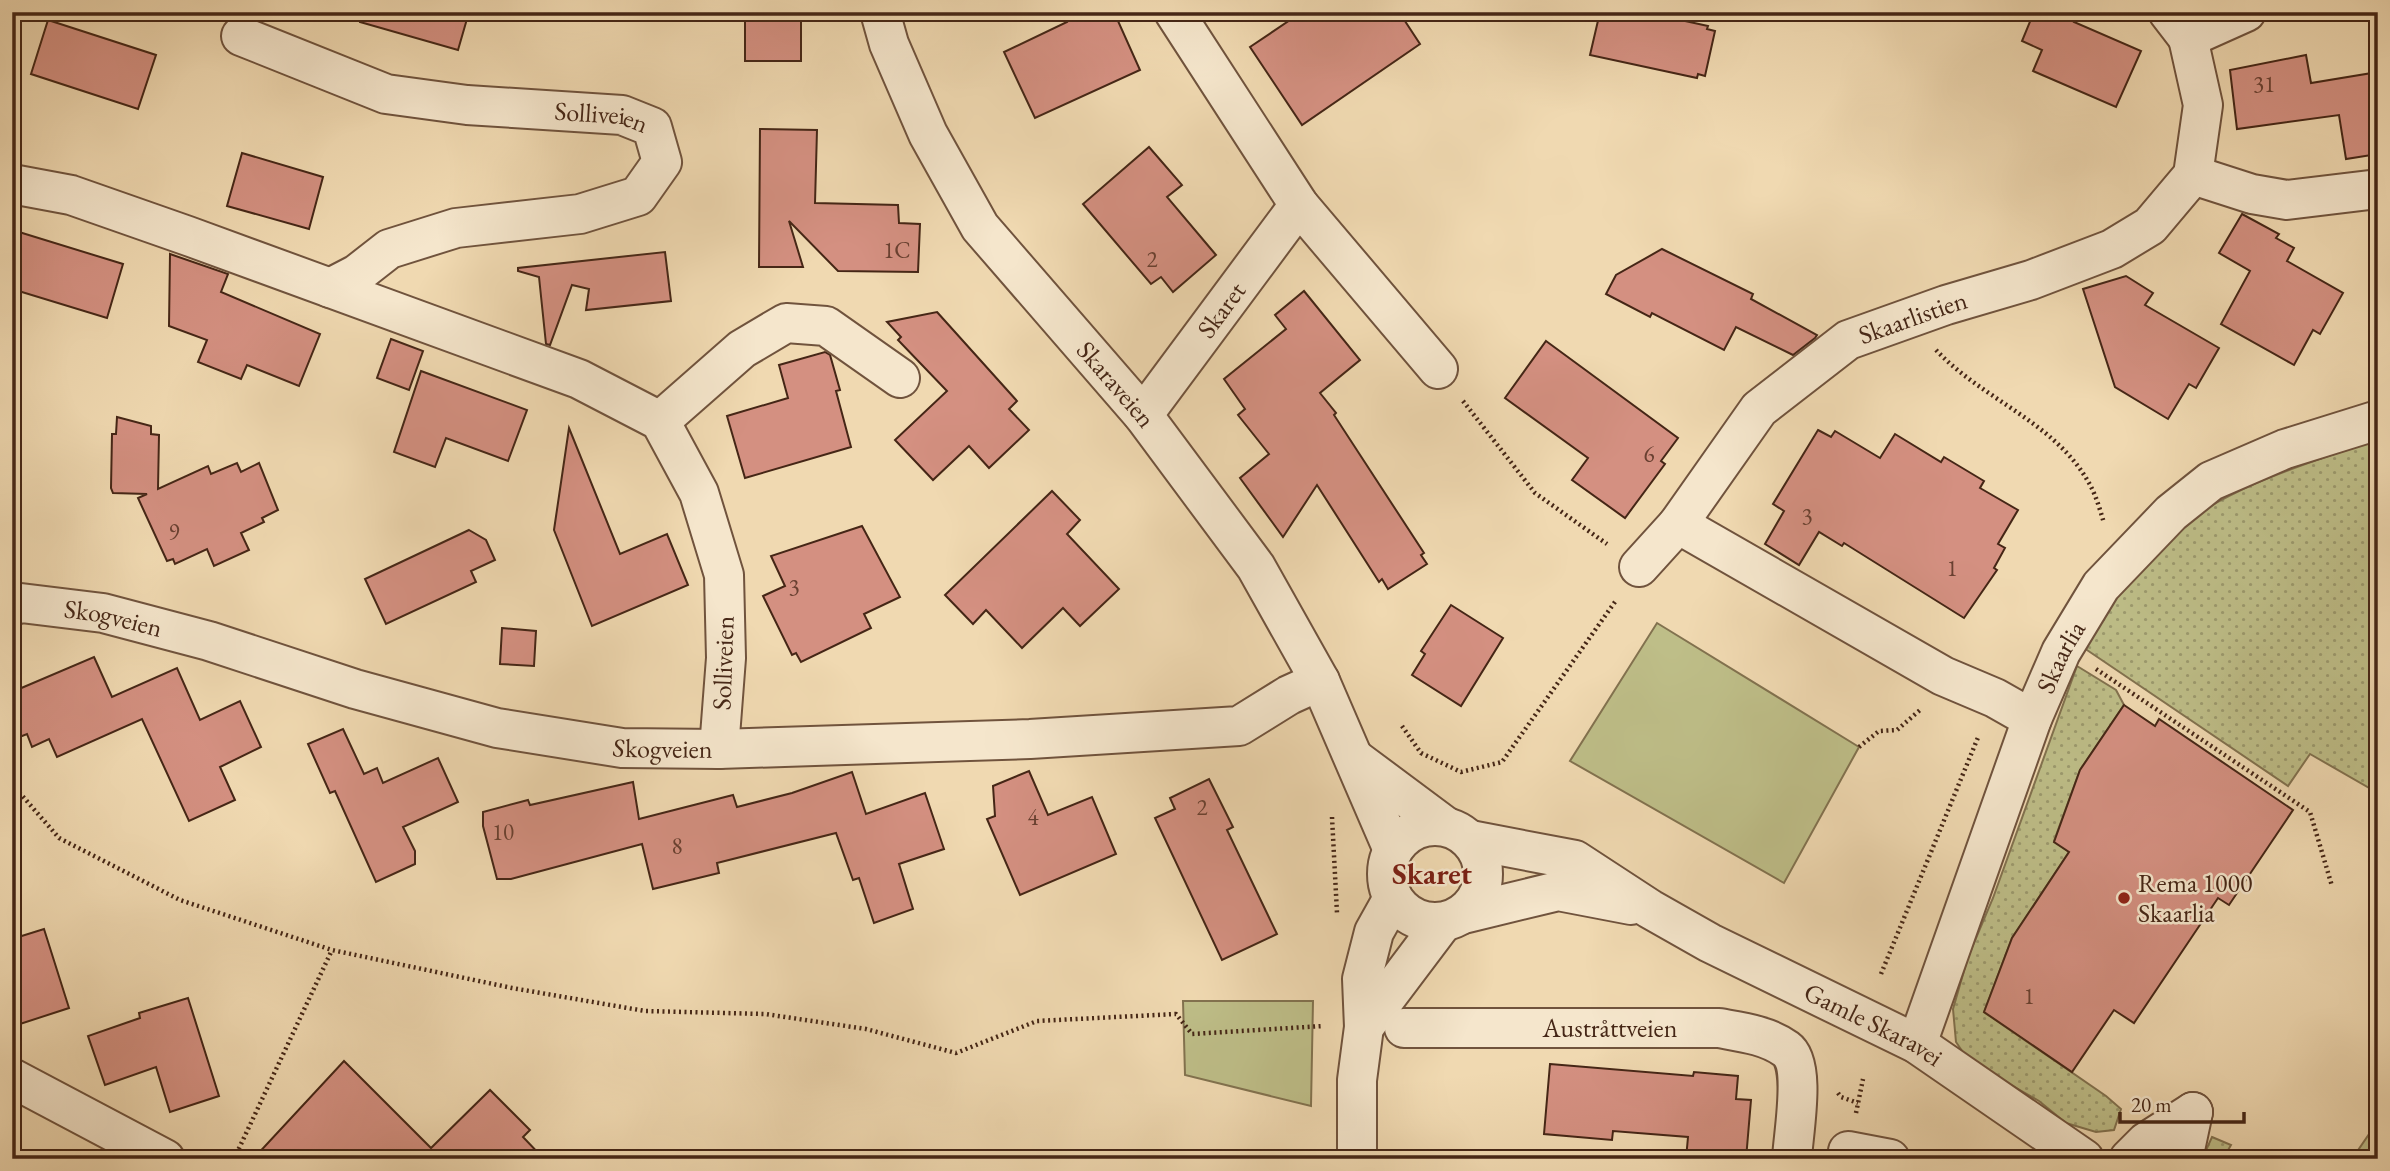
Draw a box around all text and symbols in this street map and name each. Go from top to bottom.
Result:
house number: 31 [2253,69,2275,99]
street label: Solliveien [554,94,654,141]
house number: 1C [883,235,911,265]
house number: 2 [1146,244,1158,274]
street label: Skaret [1189,275,1253,345]
street label: Skaarlistien [1854,283,1971,352]
street label: Skaraveien [1069,334,1164,435]
house number: 6 [1643,439,1655,469]
house number: 3 [1801,501,1813,531]
house number: 9 [168,517,180,547]
house number: 1 [1946,553,1958,583]
house number: 3 [788,572,800,602]
street label: Skogveien [62,591,166,645]
street label: Skaarlia [2028,614,2093,698]
street label: Solliveien [704,615,742,711]
street label: Skogveien [610,730,713,766]
house number: 2 [1196,792,1208,822]
house number: 4 [1027,802,1039,832]
house number: 10 [492,817,514,847]
house number: 8 [671,831,683,861]
district label: Skaret [1392,854,1473,893]
place label: Rema 1000 Skaarlia [2138,866,2252,930]
marker: Rema 1000 Skaarlia [2116,890,2132,906]
street label: Gamle Skaravei [1798,975,1950,1074]
house number: 1 [2023,981,2035,1011]
street label: Austråttveien [1542,1011,1678,1045]
scale bar [2120,1080,2245,1124]
text: 20 m [2131,1091,2172,1118]

